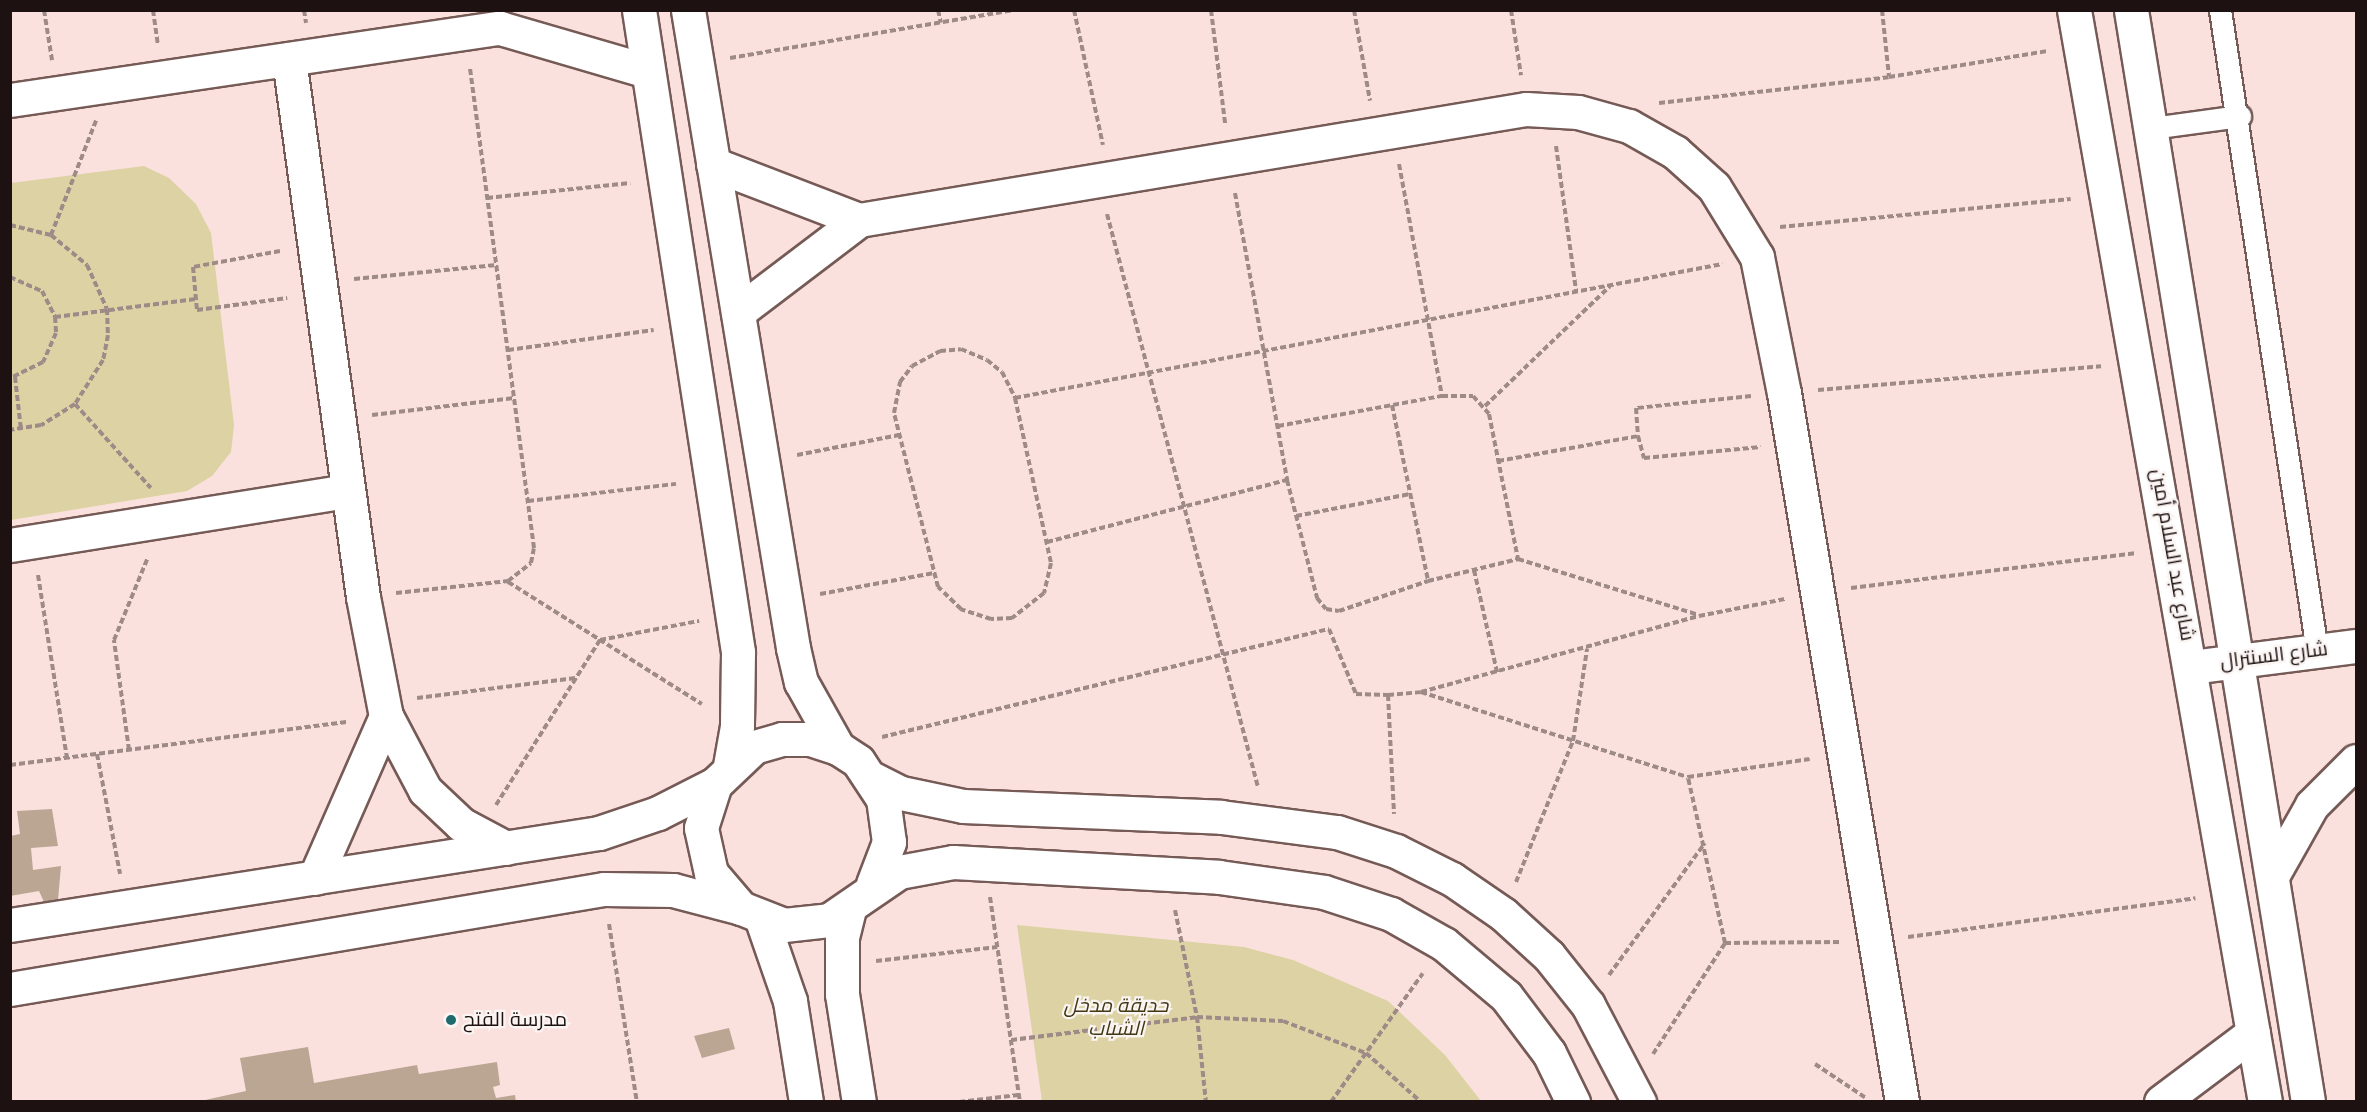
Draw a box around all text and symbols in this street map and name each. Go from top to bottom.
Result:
street label: شارع عبد السلام أمين [2145,467,2199,643]
street label: شارع السنترال [2219,637,2329,675]
park label: حديقة مدخل الشباب [1064,994,1168,1041]
place label: مدرسة الفتح [463,1008,567,1032]
marker: مدرسة الفتح [444,1013,458,1027]

